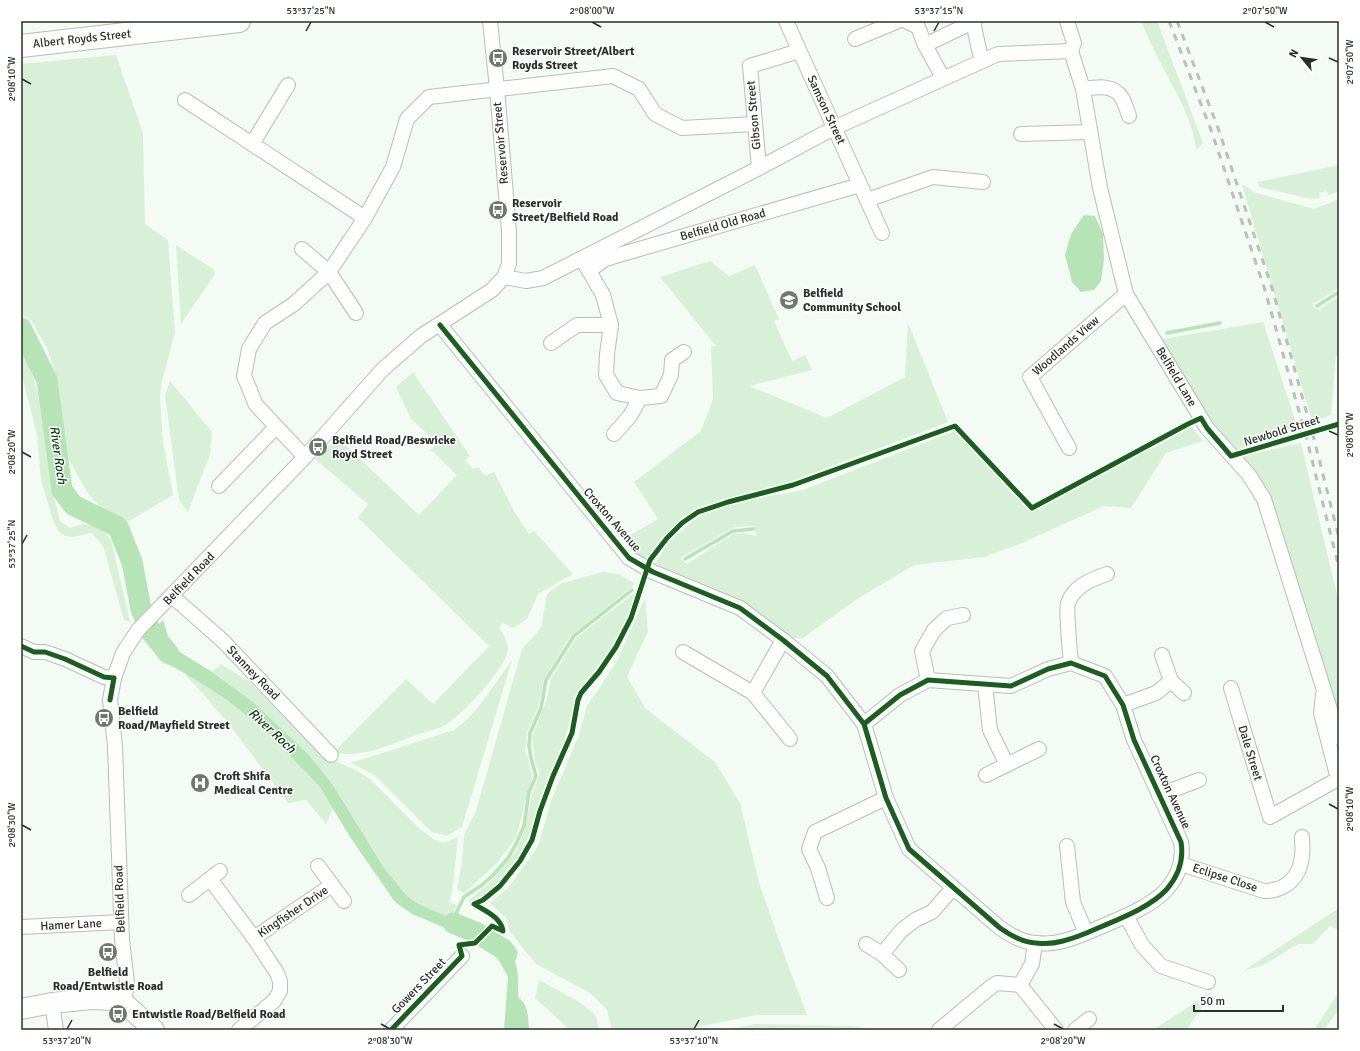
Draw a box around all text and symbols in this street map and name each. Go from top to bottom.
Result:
text: 53°37'25"N [287,5,335,17]
text: 2°08'00"W [569,5,615,17]
text: 53°37'15"N [915,5,963,17]
text: 2°07'50"W [1242,5,1288,17]
street label: Albert Royds Street [32,26,132,52]
north arrow [1282,38,1322,78]
text: 2°07'50"W [1344,39,1356,85]
place label: Reservoir Street/Albert Royds Street [512,44,635,73]
bus stop icon: Reservoir Street/Albert Royds Street [487,47,509,69]
text: N [1286,47,1301,60]
text: 2°08'10"W [6,56,18,102]
street label: Samson Street [804,73,848,147]
street label: Gibson Street [744,80,764,150]
street label: Reservoir Street [490,101,512,185]
place label: Reservoir Street/Belfield Road [512,196,619,225]
bus stop icon: Reservoir Street/Belfield Road [487,199,509,221]
street label: Belfield Old Road [679,206,767,244]
place label: Belfield Community School [803,286,901,315]
school or university icon: Belfield Community School [778,289,800,311]
street label: Woodlands View [1030,313,1103,379]
street label: Belfield Lane [1152,344,1200,410]
street label: Newbold Street [1242,412,1322,450]
text: 2°08'00"W [1344,412,1356,458]
water label: River Roch [46,425,70,486]
text: 2°08'20"W [6,429,18,475]
place label: Belfield Road/Beswicke Royd Street [332,433,456,462]
bus stop icon: Belfield Road/Beswicke Royd Street [307,436,329,458]
street label: Croxton Avenue [580,485,644,555]
text: 53°37'25"N [6,520,18,568]
street label: Belfield Road [160,549,218,609]
street label: Stanney Road [223,643,283,703]
place label: Belfield Road/Mayfield Street [118,704,230,733]
water label: River Roch [245,705,300,757]
bus stop icon: Belfield Road/Mayfield Street [93,707,115,729]
street label: Dale Street [1234,724,1266,782]
street label: Croxton Avenue [1146,753,1194,831]
place label: Croft Shifa Medical Centre [214,769,293,798]
hospital icon: Croft Shifa Medical Centre [189,772,211,794]
text: 2°08'10"W [1344,786,1356,832]
text: 2°08'30"W [6,802,18,848]
street label: Eclipse Close [1191,860,1259,896]
street label: Belfield Road [111,865,129,933]
street label: Kingfisher Drive [255,883,331,941]
street label: Hamer Lane [40,916,102,934]
bus stop icon: Belfield Road/Entwistle Road [97,941,119,963]
street label: Gowers Street [389,955,449,1017]
place label: Belfield Road/Entwistle Road [53,965,164,994]
scale bar [1194,987,1283,1013]
text: 50 m [1200,994,1225,1009]
bus stop icon: Entwistle Road/Belfield Road [107,1003,129,1025]
place label: Entwistle Road/Belfield Road [132,1007,286,1022]
text: 53°37'20"N [43,1035,91,1047]
text: 2°08'30"W [367,1035,413,1047]
text: 53°37'10"N [670,1035,718,1047]
text: 2°08'20"W [1040,1035,1086,1047]

